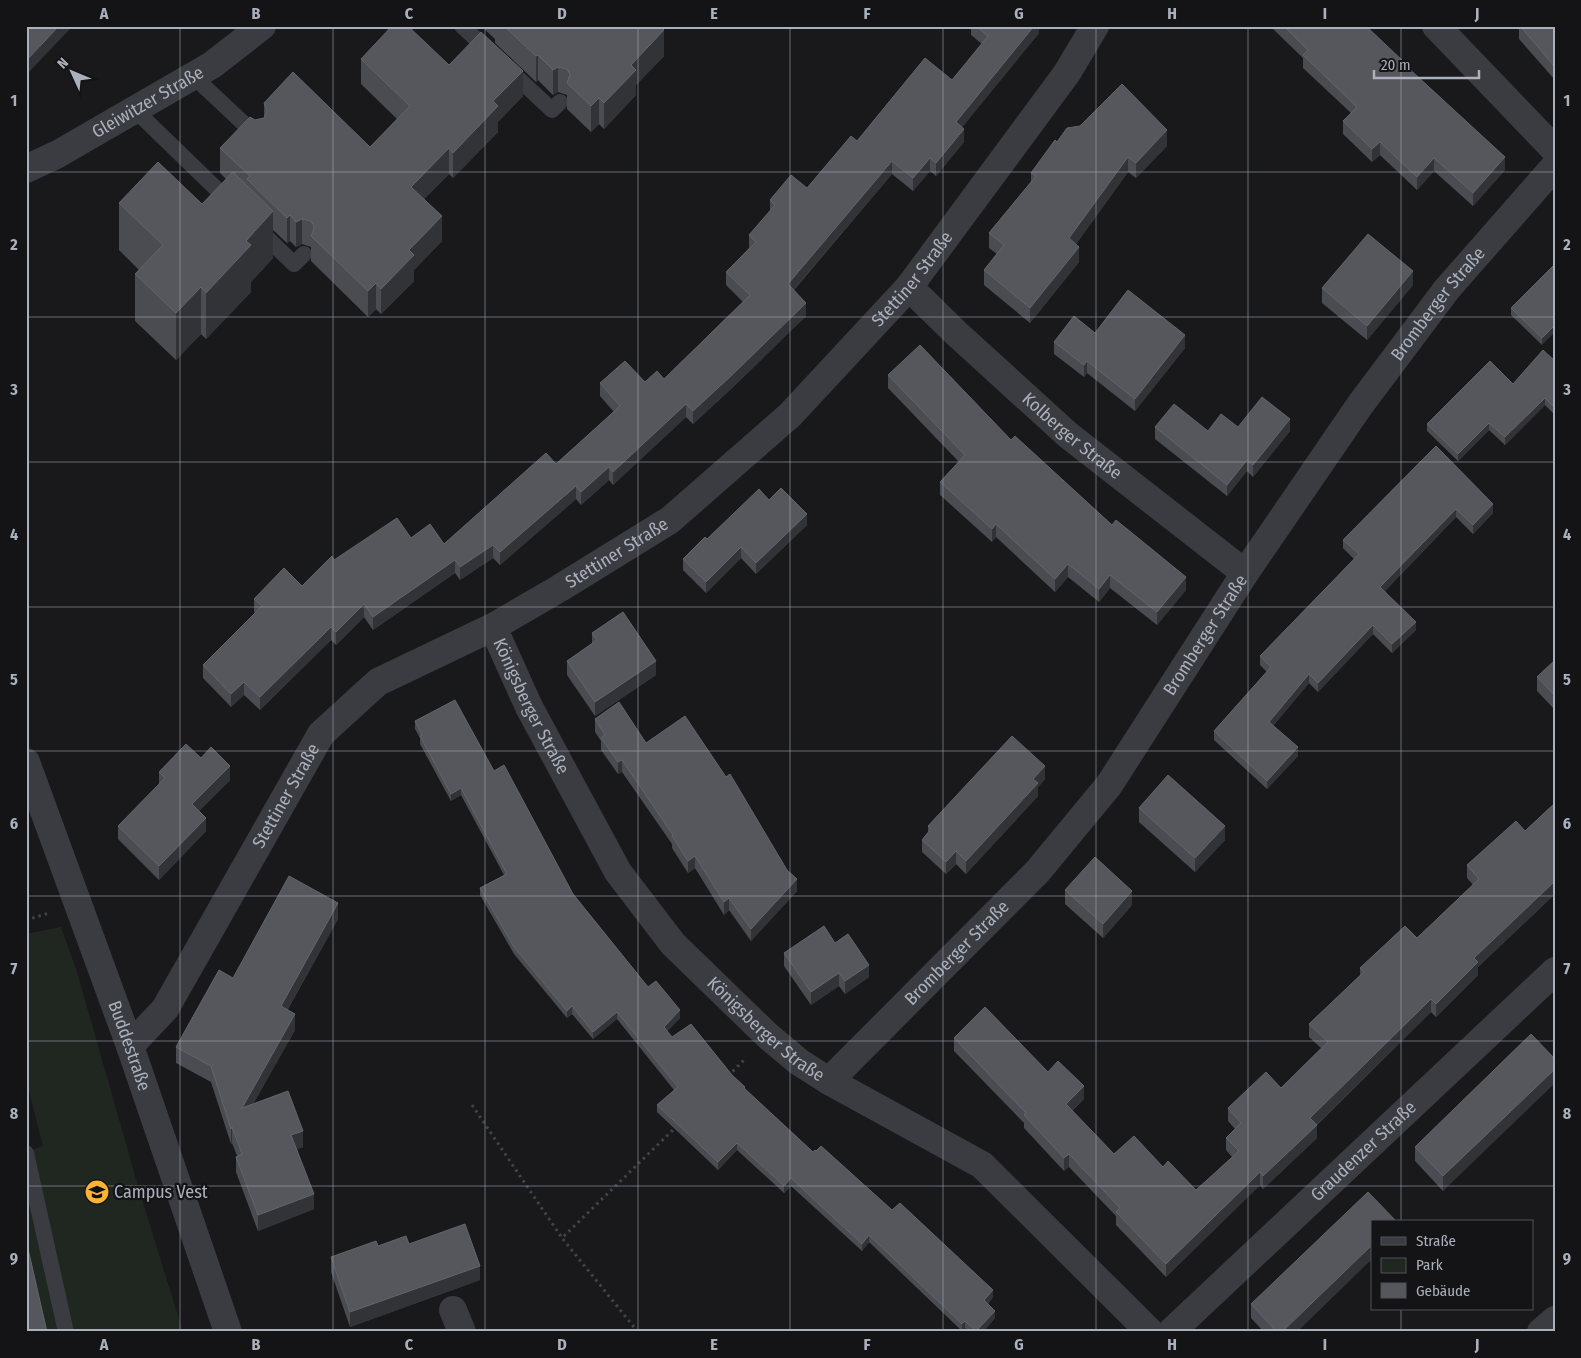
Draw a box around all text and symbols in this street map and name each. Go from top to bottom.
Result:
text: A [99,4,109,23]
text: B [252,4,261,23]
text: C [405,4,414,23]
text: D [557,4,567,23]
text: E [710,4,718,23]
text: F [863,4,871,23]
text: G [1014,4,1024,23]
text: H [1167,4,1177,23]
text: I [1323,4,1327,23]
text: J [1474,4,1479,23]
north arrow [48,48,98,98]
scale bar [1374,48,1478,80]
text: N [54,54,72,72]
text: 20 m [1381,56,1411,74]
street label: Gleiwitzer Straße [88,61,207,143]
text: 1 [11,91,17,110]
text: 1 [1564,91,1570,110]
street label: Stettiner Straße [867,227,957,331]
text: 2 [9,235,18,254]
text: 2 [1562,235,1571,254]
street label: Bromberger Straße [1386,242,1490,365]
text: 3 [9,380,18,399]
text: 3 [1562,380,1571,399]
street label: Kolberger Straße [1018,388,1127,484]
street label: Stettiner Straße [561,513,672,593]
text: 4 [10,525,18,544]
text: 4 [1563,525,1571,544]
street label: Bromberger Straße [1158,570,1252,699]
street label: Königsberger Straße [489,635,574,778]
text: 5 [10,670,18,689]
text: 5 [1563,670,1571,689]
street label: Stettiner Straße [248,740,324,852]
text: 6 [10,814,18,833]
text: 6 [1563,814,1571,833]
street label: Bromberger Straße [900,896,1014,1010]
text: 7 [11,959,18,978]
text: 7 [1564,959,1571,978]
street label: Königsberger Straße [703,972,829,1086]
street label: Buddestraße [103,998,156,1094]
street label: Graudenzer Straße [1306,1096,1421,1206]
text: 8 [10,1104,19,1123]
text: 8 [1563,1104,1572,1123]
school or university icon: Campus Vest [84,1179,110,1205]
place label: Campus Vest [114,1181,208,1203]
legend [1371,1220,1534,1310]
text: Straße [1416,1232,1456,1250]
text: 9 [10,1249,18,1268]
text: 9 [1563,1249,1571,1268]
text: Park [1416,1256,1443,1274]
text: Gebäude [1416,1282,1471,1300]
text: A [99,1335,109,1354]
text: B [252,1335,261,1354]
text: C [405,1335,414,1354]
text: D [557,1335,567,1354]
text: E [710,1335,718,1354]
text: F [863,1335,871,1354]
text: G [1014,1335,1024,1354]
text: H [1167,1335,1177,1354]
text: I [1323,1335,1327,1354]
text: J [1474,1335,1479,1354]

